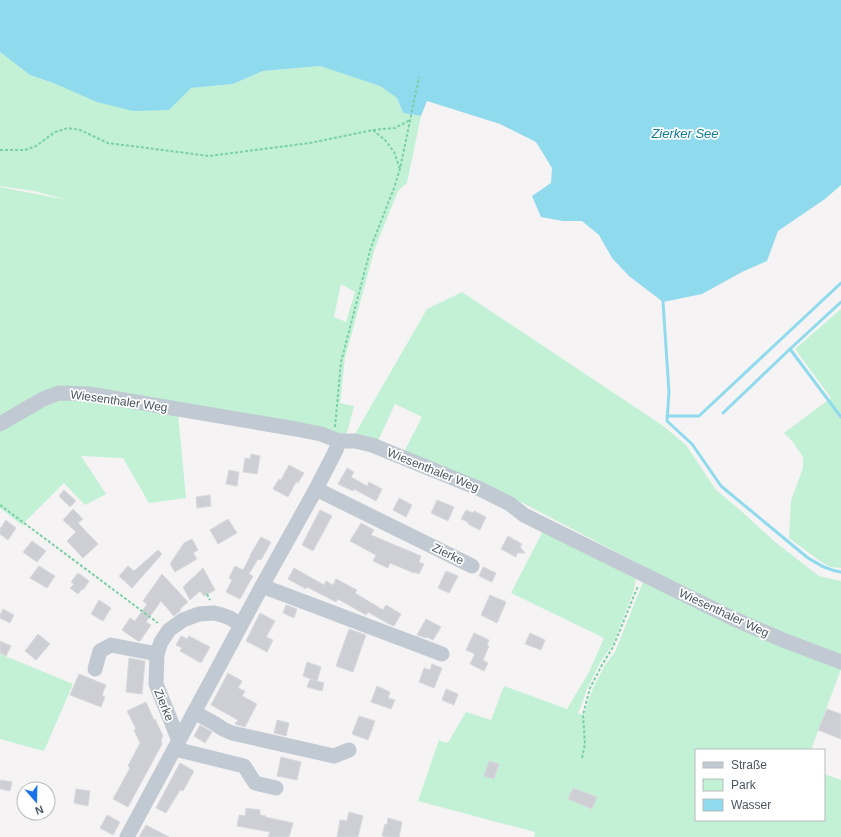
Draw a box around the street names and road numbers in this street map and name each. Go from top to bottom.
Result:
street label: Wiesenthaler Weg [70,387,168,415]
street label: Wiesenthaler Weg [385,445,481,495]
street label: Zierke [430,540,466,568]
street label: Wiesenthaler Weg [677,586,771,640]
street label: Zierke [151,687,177,723]

